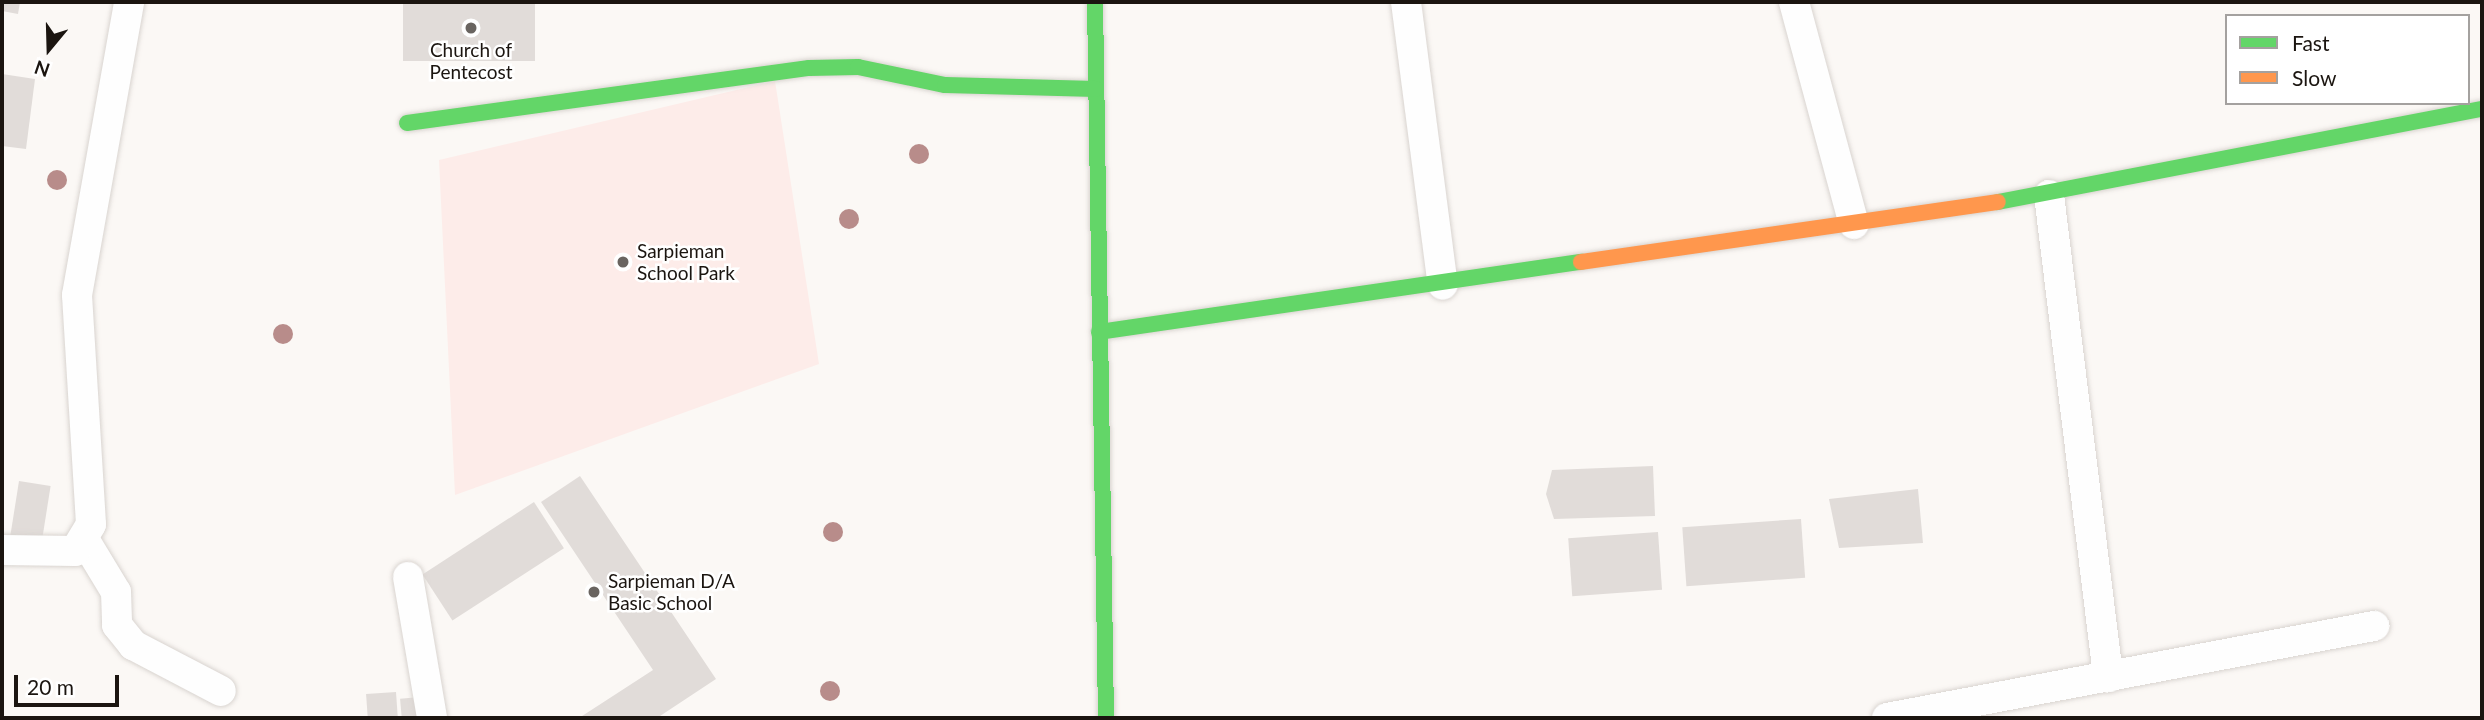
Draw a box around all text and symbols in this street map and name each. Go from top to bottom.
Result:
north arrow [14,14,84,84]
legend [2225,14,2470,105]
marker: Church of Pentecost [463,20,479,36]
text: Fast [2292,30,2329,55]
place label: Church of Pentecost [430,39,512,83]
text: N [31,56,53,83]
text: Slow [2292,65,2336,90]
place label: Sarpieman School Park [637,240,735,284]
marker: Sarpieman School Park [615,254,631,270]
place label: Sarpieman D/A Basic School [608,570,735,614]
marker: Sarpieman D/A Basic School [586,584,602,600]
scale bar [18,660,122,704]
text: 20 m [27,674,74,699]

